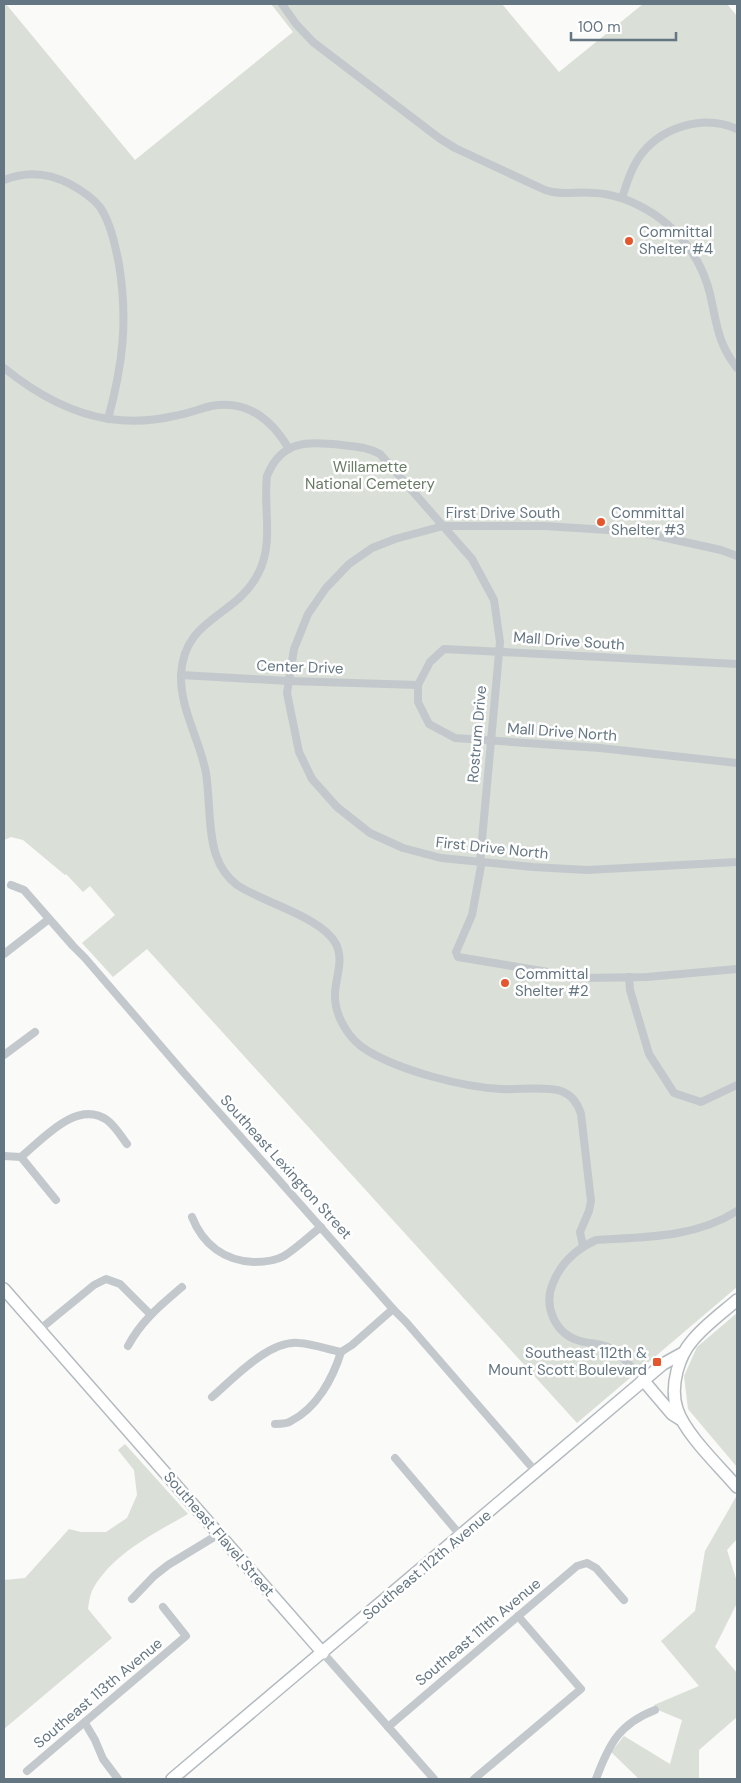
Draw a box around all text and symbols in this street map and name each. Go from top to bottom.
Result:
scale bar [571,10,676,42]
text: 100 m [578,17,621,37]
place label: Committal Shelter #4 [639,222,713,259]
marker: Committal Shelter #4 [623,235,635,247]
park label: Willamette National Cemetery [305,457,436,494]
street label: First Drive South [446,503,560,523]
place label: Committal Shelter #3 [611,503,685,540]
marker: Committal Shelter #3 [595,516,607,528]
street label: Mall Drive South [513,627,625,655]
street label: Center Drive [256,655,344,679]
street label: Rostrum Drive [463,685,491,783]
street label: Mall Drive North [506,718,618,746]
street label: First Drive North [435,832,549,864]
place label: Committal Shelter #2 [515,964,589,1001]
marker: Committal Shelter #2 [499,977,511,989]
street label: Southeast Lexington Street [216,1090,356,1244]
place label: Southeast 112th & Mount Scott Boulevard [488,1343,647,1380]
marker: Southeast 112th & Mount Scott Boulevard [651,1356,663,1368]
street label: Southeast Flavel Street [159,1467,279,1601]
street label: Southeast 112th Avenue [359,1505,495,1625]
street label: Southeast 111th Avenue [411,1574,545,1690]
street label: Southeast 113th Avenue [29,1633,167,1753]

